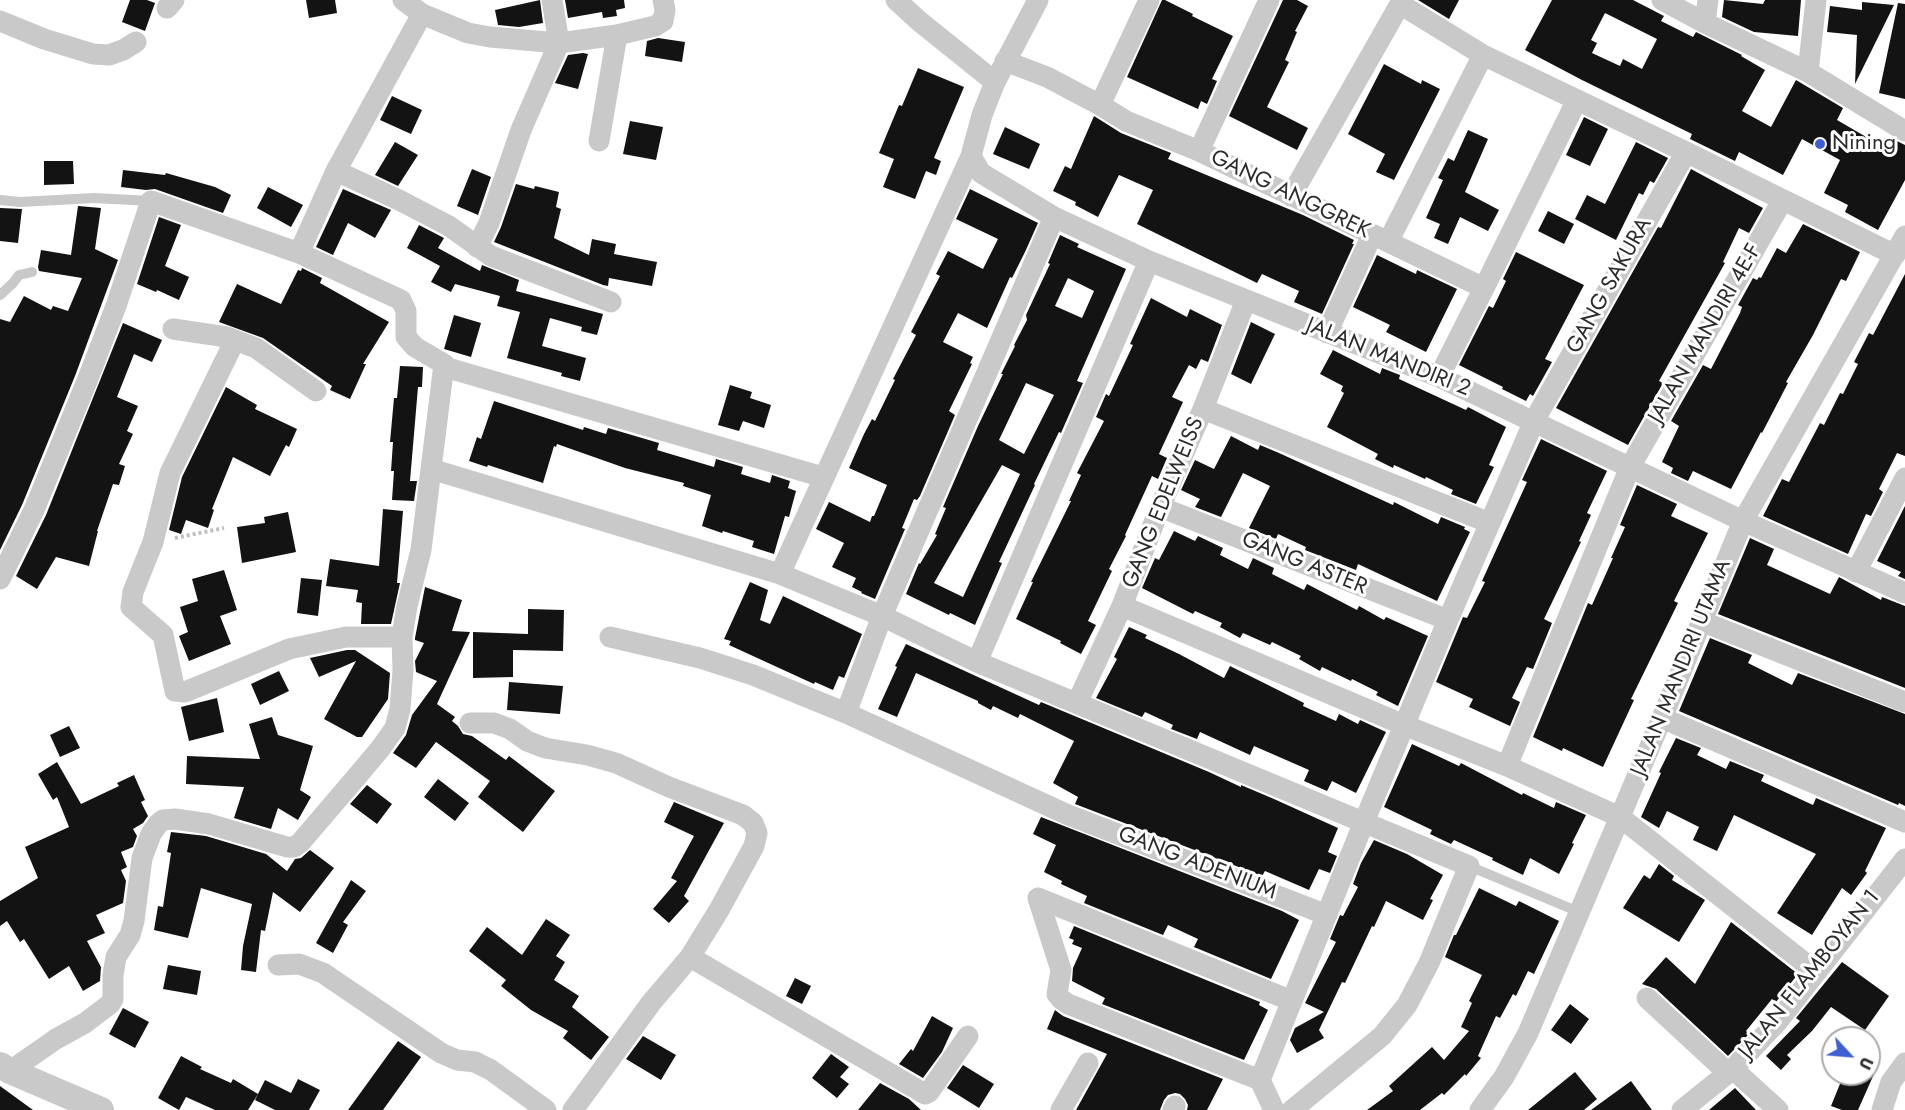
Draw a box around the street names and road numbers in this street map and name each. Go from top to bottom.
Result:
street label: GANG ANGGREK [1206,145,1374,245]
street label: GANG SAKURA [1562,213,1658,359]
street label: JALAN MANDIRI 4E-F [1644,239,1768,429]
street label: JALAN MANDIRI 2 [1302,313,1474,403]
street label: GANG EDELWEISS [1118,414,1210,592]
street label: GANG ASTER [1237,527,1371,601]
street label: JALAN MANDIRI UTAMA [1626,556,1738,780]
street label: GANG ADENIUM [1114,822,1280,906]
street label: JALAN FLAMBOYAN 1 [1734,885,1886,1065]

